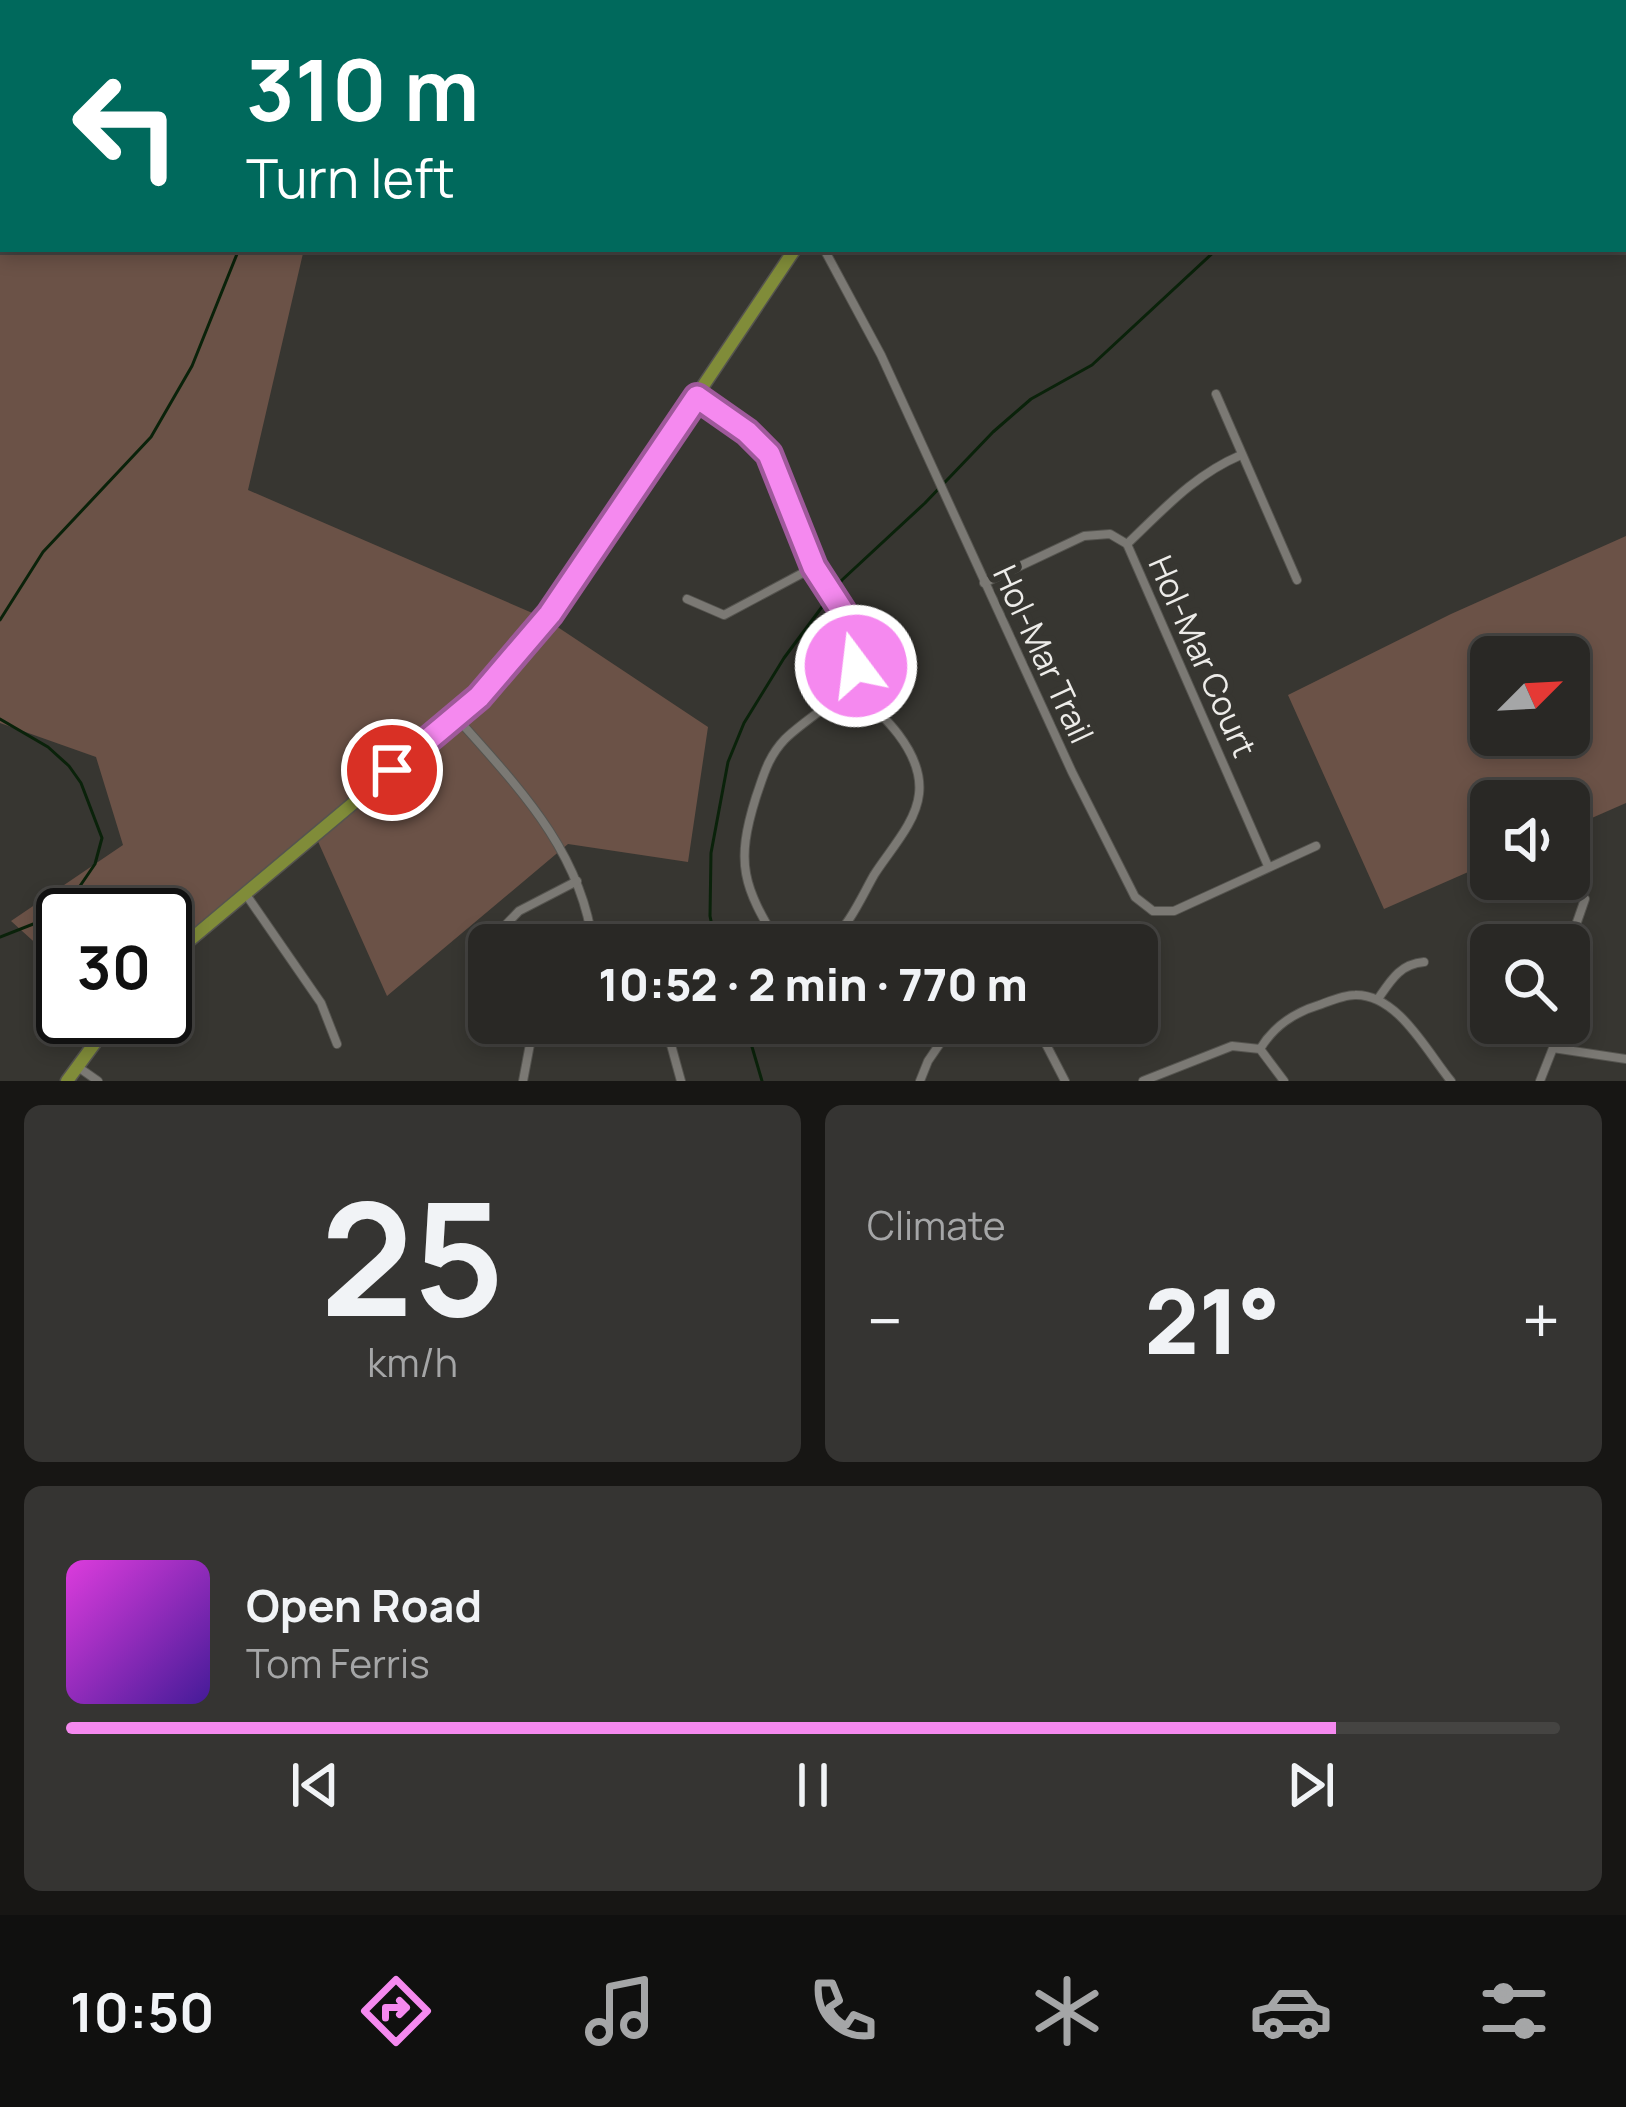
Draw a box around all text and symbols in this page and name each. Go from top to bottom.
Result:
text: 310 m [246,31,479,146]
icon: left [48,48,204,204]
text: Turn left [246,140,455,214]
street label: Hol-Mar Court [1138,548,1268,764]
street label: Hol-Mar Trail [983,558,1105,750]
position arrow [793,603,919,729]
north arrow [1470,636,1590,756]
map controls [1470,636,1590,1044]
pin [341,719,443,821]
icon: arrive [359,737,425,803]
button: sound [1470,780,1590,900]
speed limit sign: 30 [36,888,192,1044]
button: search [1470,924,1590,1044]
text: 10:52 · 2 min · 770 m [598,953,1028,1015]
text: 25 [320,1150,505,1363]
text: Climate [867,1198,1006,1252]
text: 21° [1144,1258,1280,1381]
text: − [867,1275,903,1365]
text: + [1522,1275,1560,1365]
text: km/h [367,1335,458,1389]
text: Open Road [246,1574,482,1636]
text: Tom Ferris [246,1636,430,1690]
icon: previous [282,1752,348,1818]
icon: pause [780,1752,846,1818]
icon: next [1278,1752,1344,1818]
icon: directions [354,1969,438,2053]
icon: music [578,1969,662,2053]
icon: phone [801,1969,885,2053]
icon: climate [1025,1969,1109,2053]
icon: car [1249,1969,1333,2053]
icon: filters [1472,1969,1556,2053]
text: 10:50 [70,1974,215,2048]

